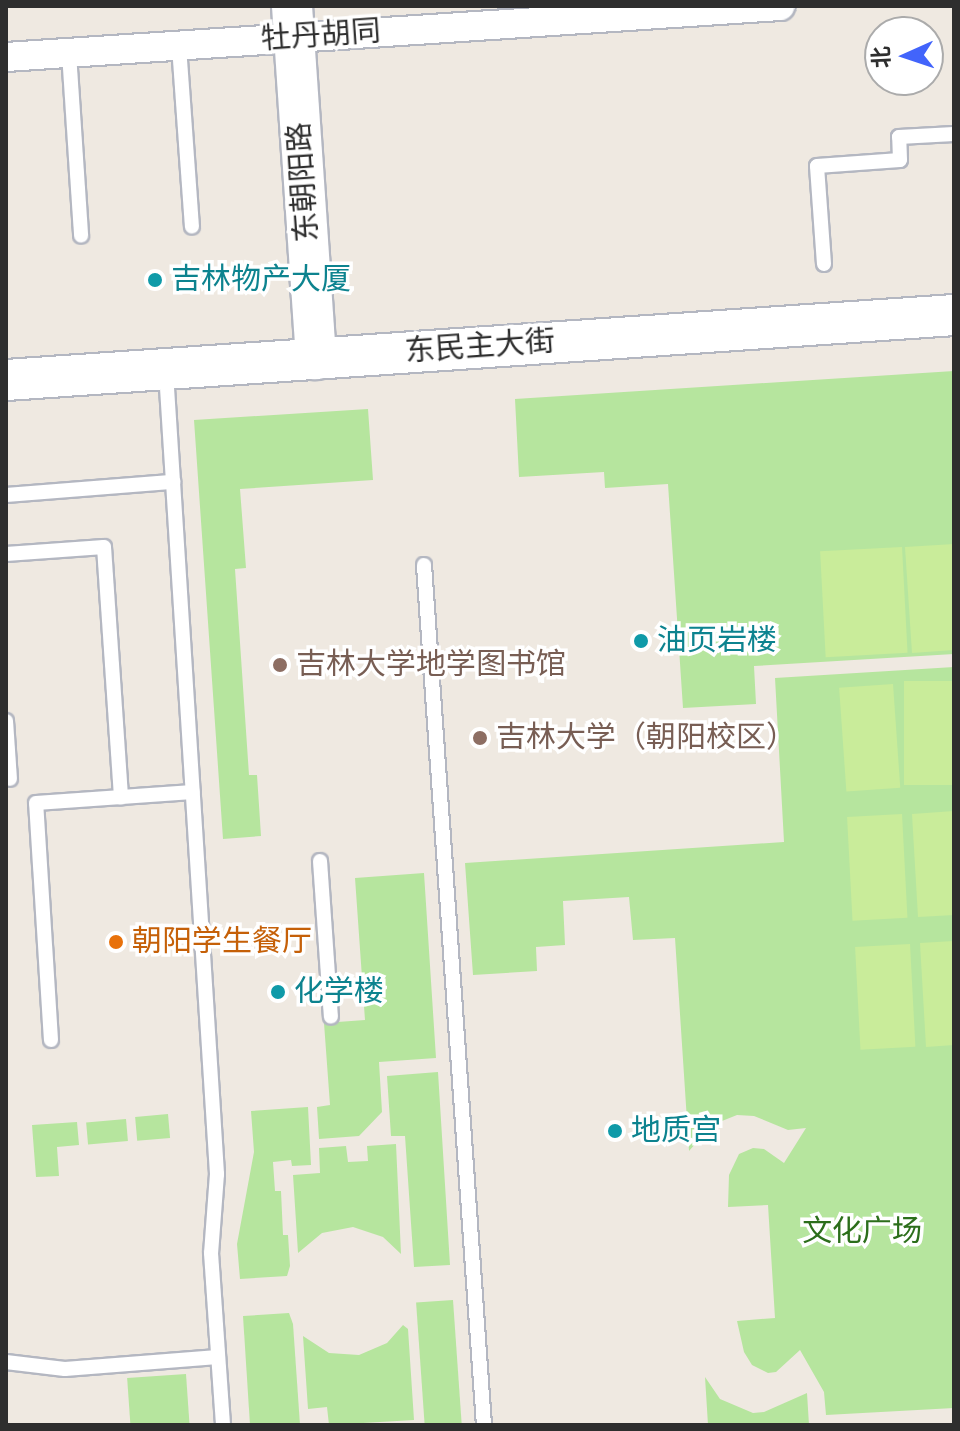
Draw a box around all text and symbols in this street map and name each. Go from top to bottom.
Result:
street label: 牡丹胡同 [260,14,382,58]
north arrow [864,16,944,96]
text: 北 [870,46,894,69]
street label: 东朝阳路 [282,121,326,243]
place label: 吉林物产大厦 [171,262,351,298]
marker: 吉林物产大厦 [146,271,164,289]
street label: 东民主大街 [404,324,556,370]
place label: 油页岩楼 [657,623,777,659]
marker: 油页岩楼 [632,632,650,650]
place label: 吉林大学地学图书馆 [296,647,566,683]
marker: 吉林大学地学图书馆 [271,656,289,674]
place label: 吉林大学（朝阳校区） [496,720,796,756]
marker: 吉林大学（朝阳校区） [471,729,489,747]
place label: 朝阳学生餐厅 [132,924,312,960]
marker: 朝阳学生餐厅 [107,933,125,951]
place label: 化学楼 [294,974,384,1010]
marker: 化学楼 [269,983,287,1001]
place label: 地质宫 [631,1113,721,1149]
marker: 地质宫 [606,1122,624,1140]
park label: 文化广场 [802,1214,922,1250]

